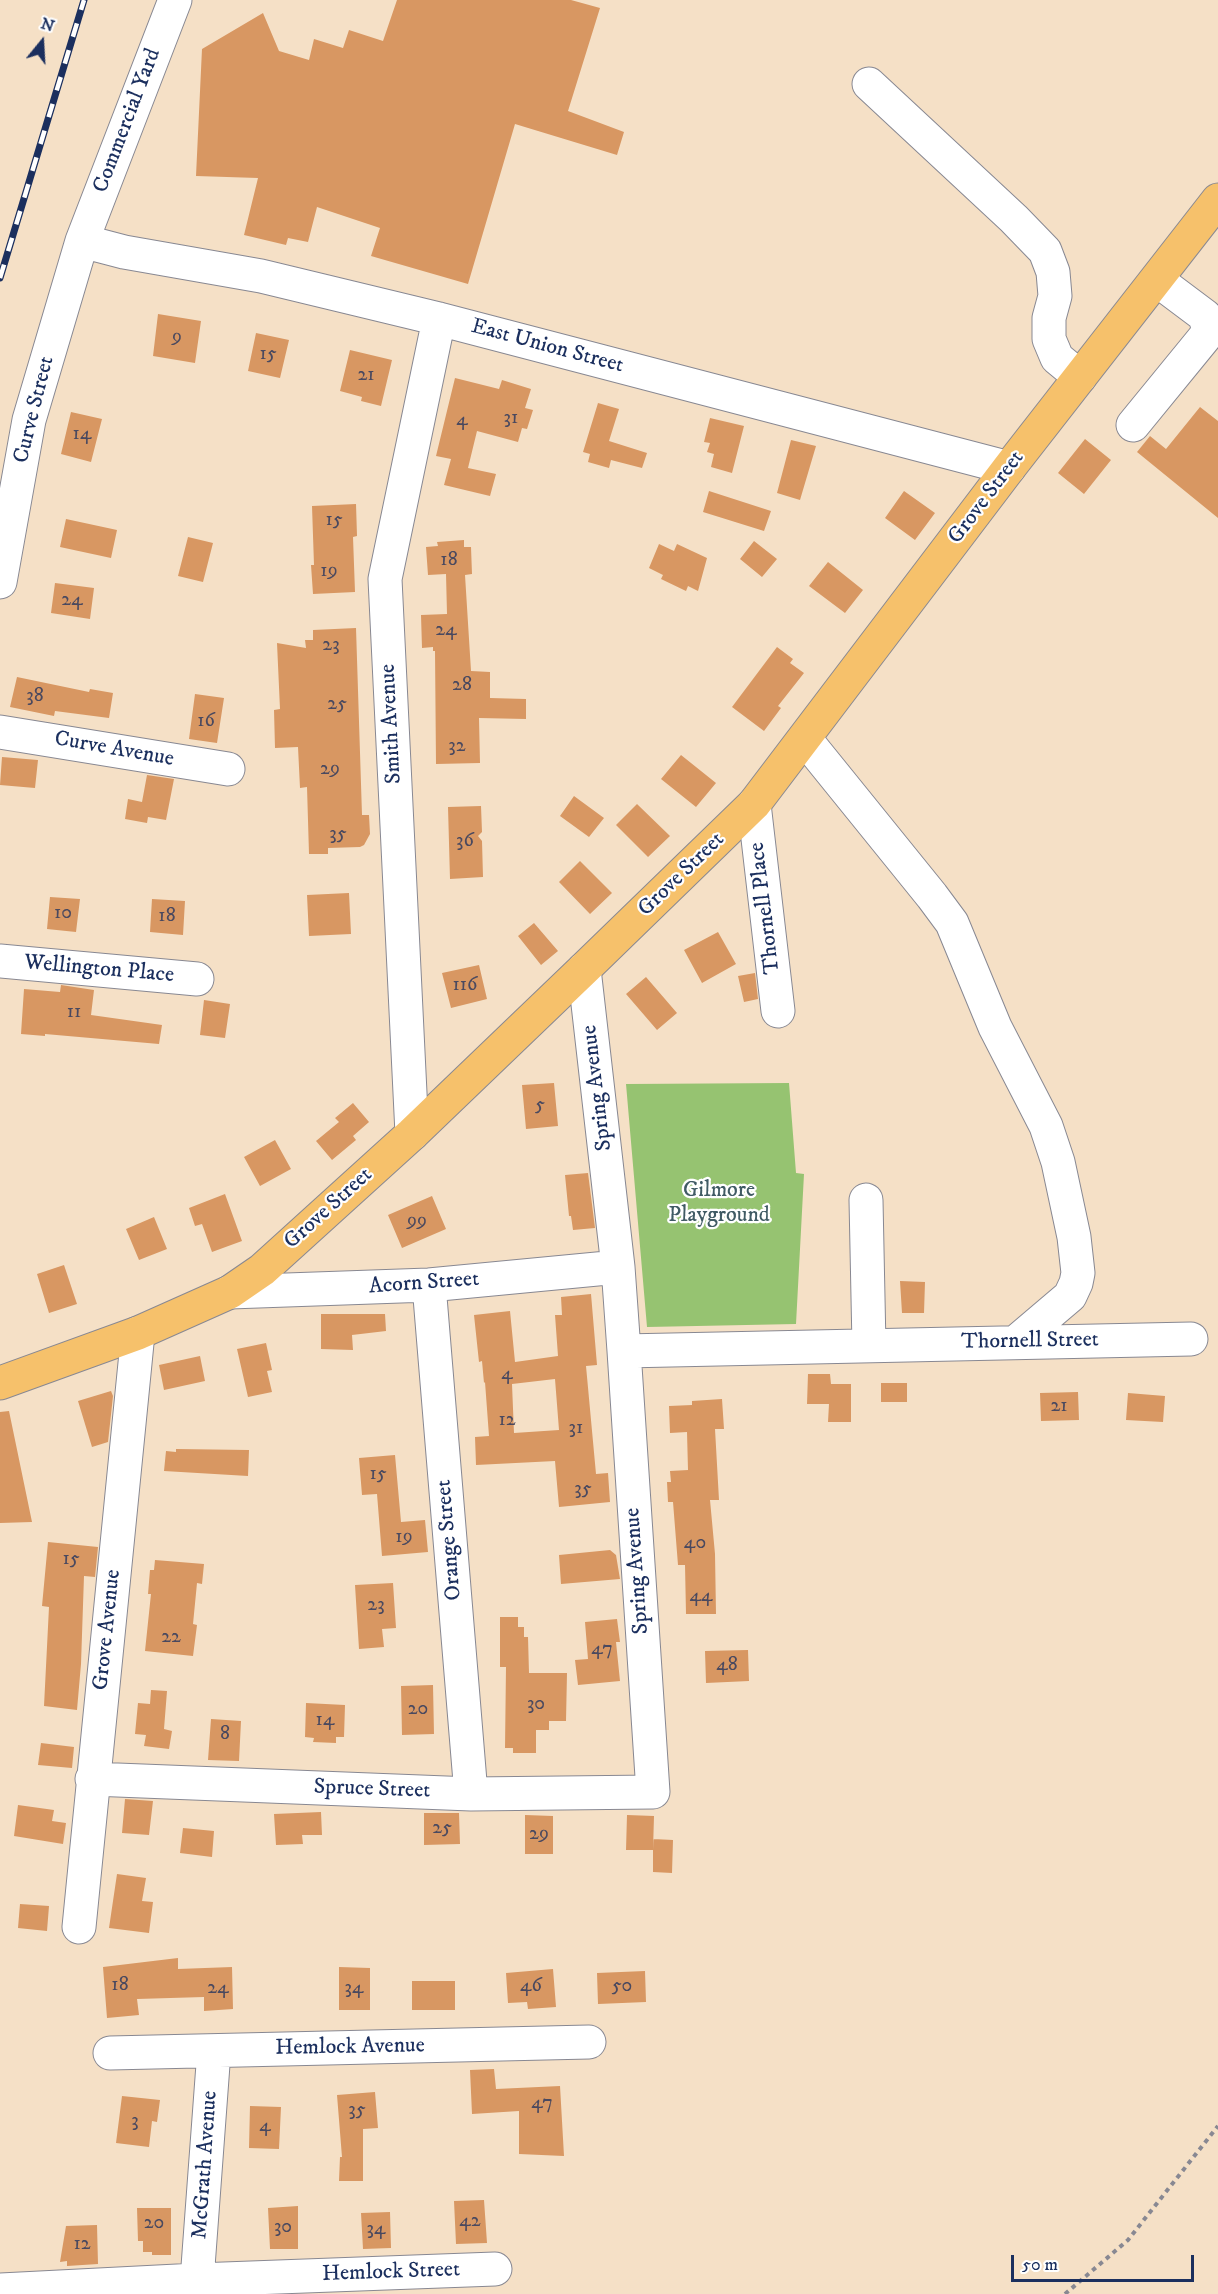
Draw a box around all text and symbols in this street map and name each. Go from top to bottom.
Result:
north arrow [12,12,72,72]
text: N [38,13,57,36]
street label: Commercial Yard [88,45,168,197]
street label: East Union Street [468,314,626,380]
house number: 9 [172,326,182,350]
house number: 15 [259,343,277,367]
street label: Curve Street [9,354,61,466]
house number: 21 [357,364,375,388]
house number: 31 [504,407,518,431]
house number: 4 [456,409,468,433]
house number: 14 [73,423,91,447]
street label: Grove Street [943,446,1031,550]
house number: 15 [325,509,343,533]
house number: 18 [440,549,458,573]
house number: 19 [320,560,338,584]
house number: 24 [61,589,83,613]
house number: 24 [435,619,457,643]
house number: 23 [322,634,340,658]
street label: Smith Avenue [376,663,408,785]
house number: 28 [452,674,472,698]
house number: 38 [26,685,44,709]
house number: 25 [327,693,347,717]
house number: 16 [197,710,215,734]
street label: Curve Avenue [52,727,176,773]
house number: 32 [448,735,466,759]
house number: 29 [320,758,340,782]
house number: 35 [329,823,347,847]
street label: Grove Street [633,827,731,923]
house number: 36 [456,830,474,854]
street label: Thornell Place [745,841,787,975]
house number: 10 [54,902,72,926]
house number: 18 [158,905,176,929]
street label: Wellington Place [23,950,175,990]
house number: 116 [452,974,478,998]
house number: 11 [67,1001,81,1025]
street label: Spring Avenue [577,1024,619,1152]
house number: 5 [535,1094,545,1118]
street label: Grove Street [279,1162,379,1256]
park label: Gilmore Playground [668,1178,770,1230]
house number: 99 [407,1210,427,1234]
street label: Acorn Street [368,1267,480,1301]
street label: Thornell Street [961,1328,1099,1356]
house number: 4 [501,1363,513,1387]
house number: 21 [1050,1395,1068,1419]
house number: 12 [498,1409,516,1433]
house number: 31 [569,1417,583,1441]
house number: 15 [369,1463,387,1487]
street label: Orange Street [432,1478,468,1602]
house number: 35 [574,1478,592,1502]
street label: Spring Avenue [620,1507,656,1635]
house number: 19 [395,1526,413,1550]
house number: 40 [684,1532,706,1556]
house number: 15 [62,1548,80,1572]
street label: Grove Avenue [89,1568,127,1692]
house number: 44 [689,1585,713,1609]
house number: 23 [367,1594,385,1618]
house number: 22 [161,1626,181,1650]
house number: 47 [591,1638,613,1662]
house number: 48 [716,1654,738,1678]
house number: 30 [527,1693,545,1717]
house number: 20 [408,1698,428,1722]
house number: 14 [316,1709,334,1733]
house number: 8 [220,1723,230,1747]
street label: Spruce Street [313,1775,431,1805]
house number: 25 [432,1817,452,1841]
house number: 29 [529,1823,549,1847]
house number: 18 [111,1974,129,1998]
house number: 46 [520,1975,542,1999]
house number: 50 [612,1975,632,1999]
house number: 24 [207,1977,229,2001]
house number: 34 [345,1977,363,2001]
street label: Hemlock Avenue [275,2033,425,2063]
street label: McGrath Avenue [188,2090,224,2240]
house number: 47 [531,2092,553,2116]
house number: 35 [348,2099,366,2123]
house number: 3 [131,2110,139,2134]
house number: 4 [259,2115,271,2139]
house number: 42 [459,2210,481,2234]
house number: 20 [144,2212,164,2236]
house number: 30 [274,2216,292,2240]
house number: 34 [367,2218,385,2242]
house number: 12 [73,2233,91,2257]
scale bar [1014,2243,1197,2281]
text: 50 m [1022,2254,1058,2276]
street label: Hemlock Street [322,2257,460,2289]

